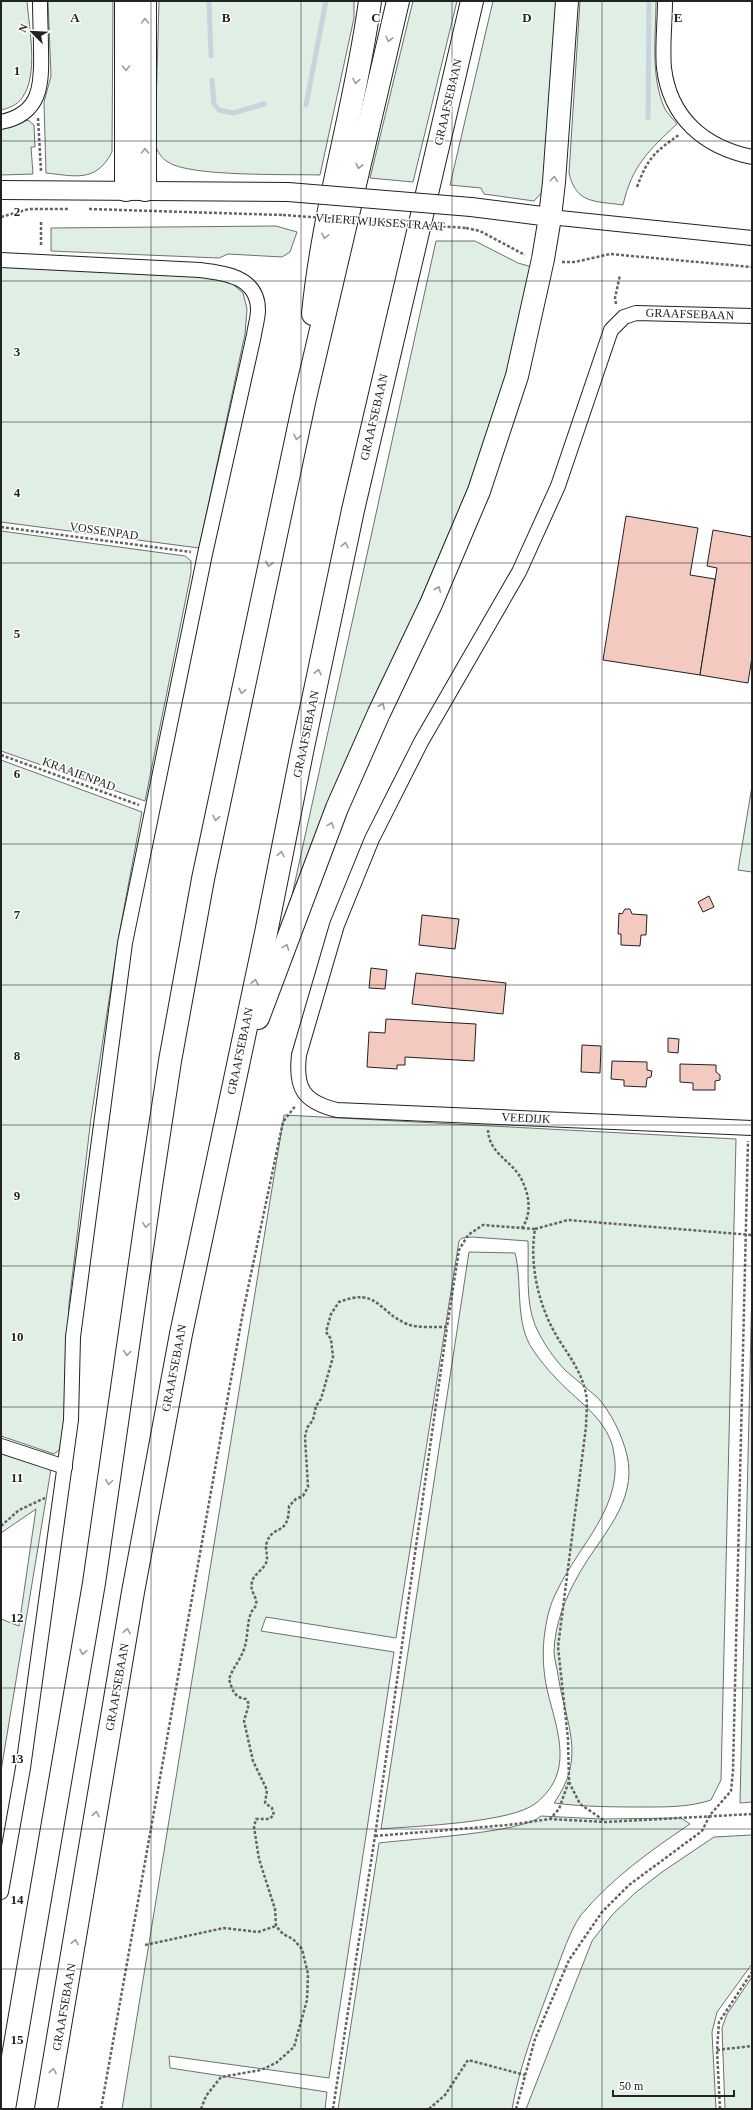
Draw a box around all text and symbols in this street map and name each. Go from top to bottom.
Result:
text: A [70,10,80,25]
text: B [222,10,231,25]
text: C [371,10,381,25]
text: D [522,10,532,25]
text: E [674,10,682,25]
north arrow [12,12,52,52]
one-way arrow [141,18,149,24]
text: N [16,22,30,34]
one-way arrow [385,35,394,42]
street label: GRAAFSEBAAN [431,57,465,147]
text: 1 [14,63,20,78]
one-way arrow [122,65,130,71]
one-way arrow [352,78,361,84]
one-way arrow [141,148,149,154]
one-way arrow [356,162,364,169]
one-way arrow [550,176,559,182]
text: 2 [14,204,20,219]
street label: VLIERTWIJKSESTRAAT [315,210,446,234]
one-way arrow [321,232,329,239]
street label: GRAAFSEBAAN [645,305,735,323]
text: 3 [14,344,21,359]
street label: GRAAFSEBAAN [357,372,391,462]
one-way arrow [293,433,301,440]
text: 4 [14,485,21,500]
street label: VOSSENPAD [69,519,140,543]
one-way arrow [341,542,349,548]
one-way arrow [266,560,274,567]
one-way arrow [433,585,441,592]
text: 5 [14,626,21,641]
one-way arrow [314,669,322,675]
one-way arrow [238,688,246,694]
street label: GRAAFSEBAAN [290,689,322,779]
one-way arrow [377,703,385,711]
street label: KRAAIENPAD [40,754,118,794]
text: 6 [14,766,21,781]
one-way arrow [212,815,220,821]
one-way arrow [326,822,334,829]
one-way arrow [277,851,285,858]
text: 7 [14,907,21,922]
one-way arrow [281,944,289,951]
one-way arrow [251,979,259,985]
street label: GRAAFSEBAAN [224,1006,256,1096]
text: 8 [14,1048,21,1063]
street label: VEEDIJK [501,1110,551,1126]
text: 9 [14,1188,21,1203]
one-way arrow [142,1221,151,1228]
street label: GRAAFSEBAAN [159,1323,189,1413]
text: 10 [11,1329,24,1344]
one-way arrow [123,1350,132,1356]
text: 11 [11,1470,23,1485]
one-way arrow [105,1479,114,1485]
text: 12 [11,1610,24,1625]
one-way arrow [122,1628,131,1634]
street label: GRAAFSEBAAN [102,1642,132,1732]
one-way arrow [79,1649,87,1655]
text: 13 [11,1751,24,1766]
one-way arrow [91,1811,100,1817]
text: 14 [11,1892,24,1907]
one-way arrow [70,1939,78,1945]
street label: GRAAFSEBAAN [49,1962,79,2052]
text: 15 [11,2032,24,2047]
one-way arrow [48,2067,57,2074]
scale bar [613,2072,734,2098]
text: 50 m [619,2079,644,2093]

